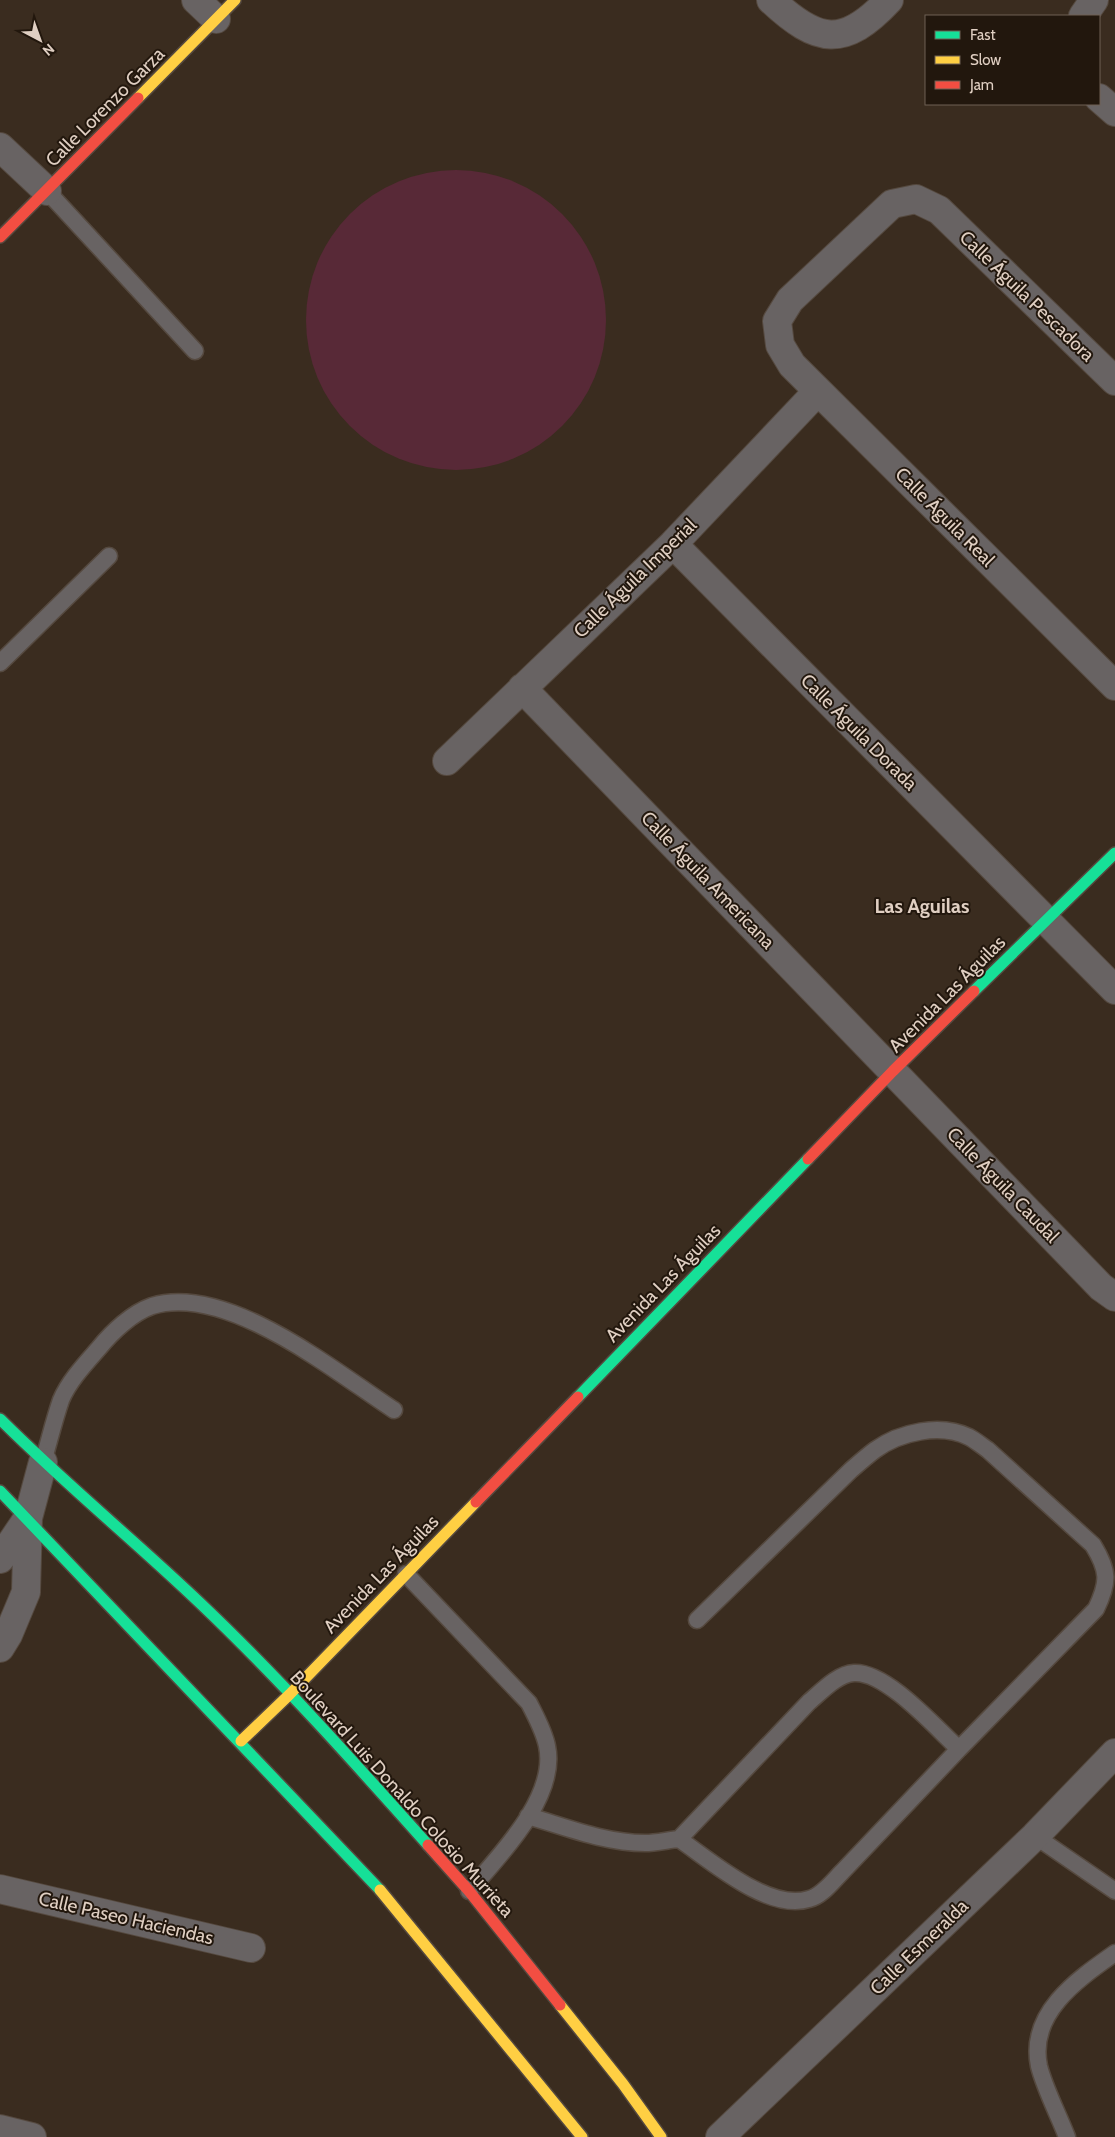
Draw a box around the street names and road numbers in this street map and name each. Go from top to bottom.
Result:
street label: Calle Lorenzo Garza [41,43,169,171]
street label: Calle Águila Pescadora [955,225,1100,366]
street label: Calle Águila Real [891,462,1001,572]
street label: Calle Águila Imperial [568,512,702,642]
street label: Calle Águila Dorada [796,668,923,795]
street label: Calle Águila Americana [636,806,780,954]
street label: Avenida Las Águilas [883,930,1010,1057]
street label: Calle Águila Caudal [942,1122,1065,1248]
street label: Avenida Las Águilas [600,1218,725,1347]
street label: Avenida Las Águilas [318,1509,443,1638]
street label: Boulevard Luis Donaldo Colosio Murrieta [285,1666,519,1922]
street label: Calle Paseo Haciendas [36,1887,216,1949]
street label: Calle Esmeralda [865,1894,973,2000]

